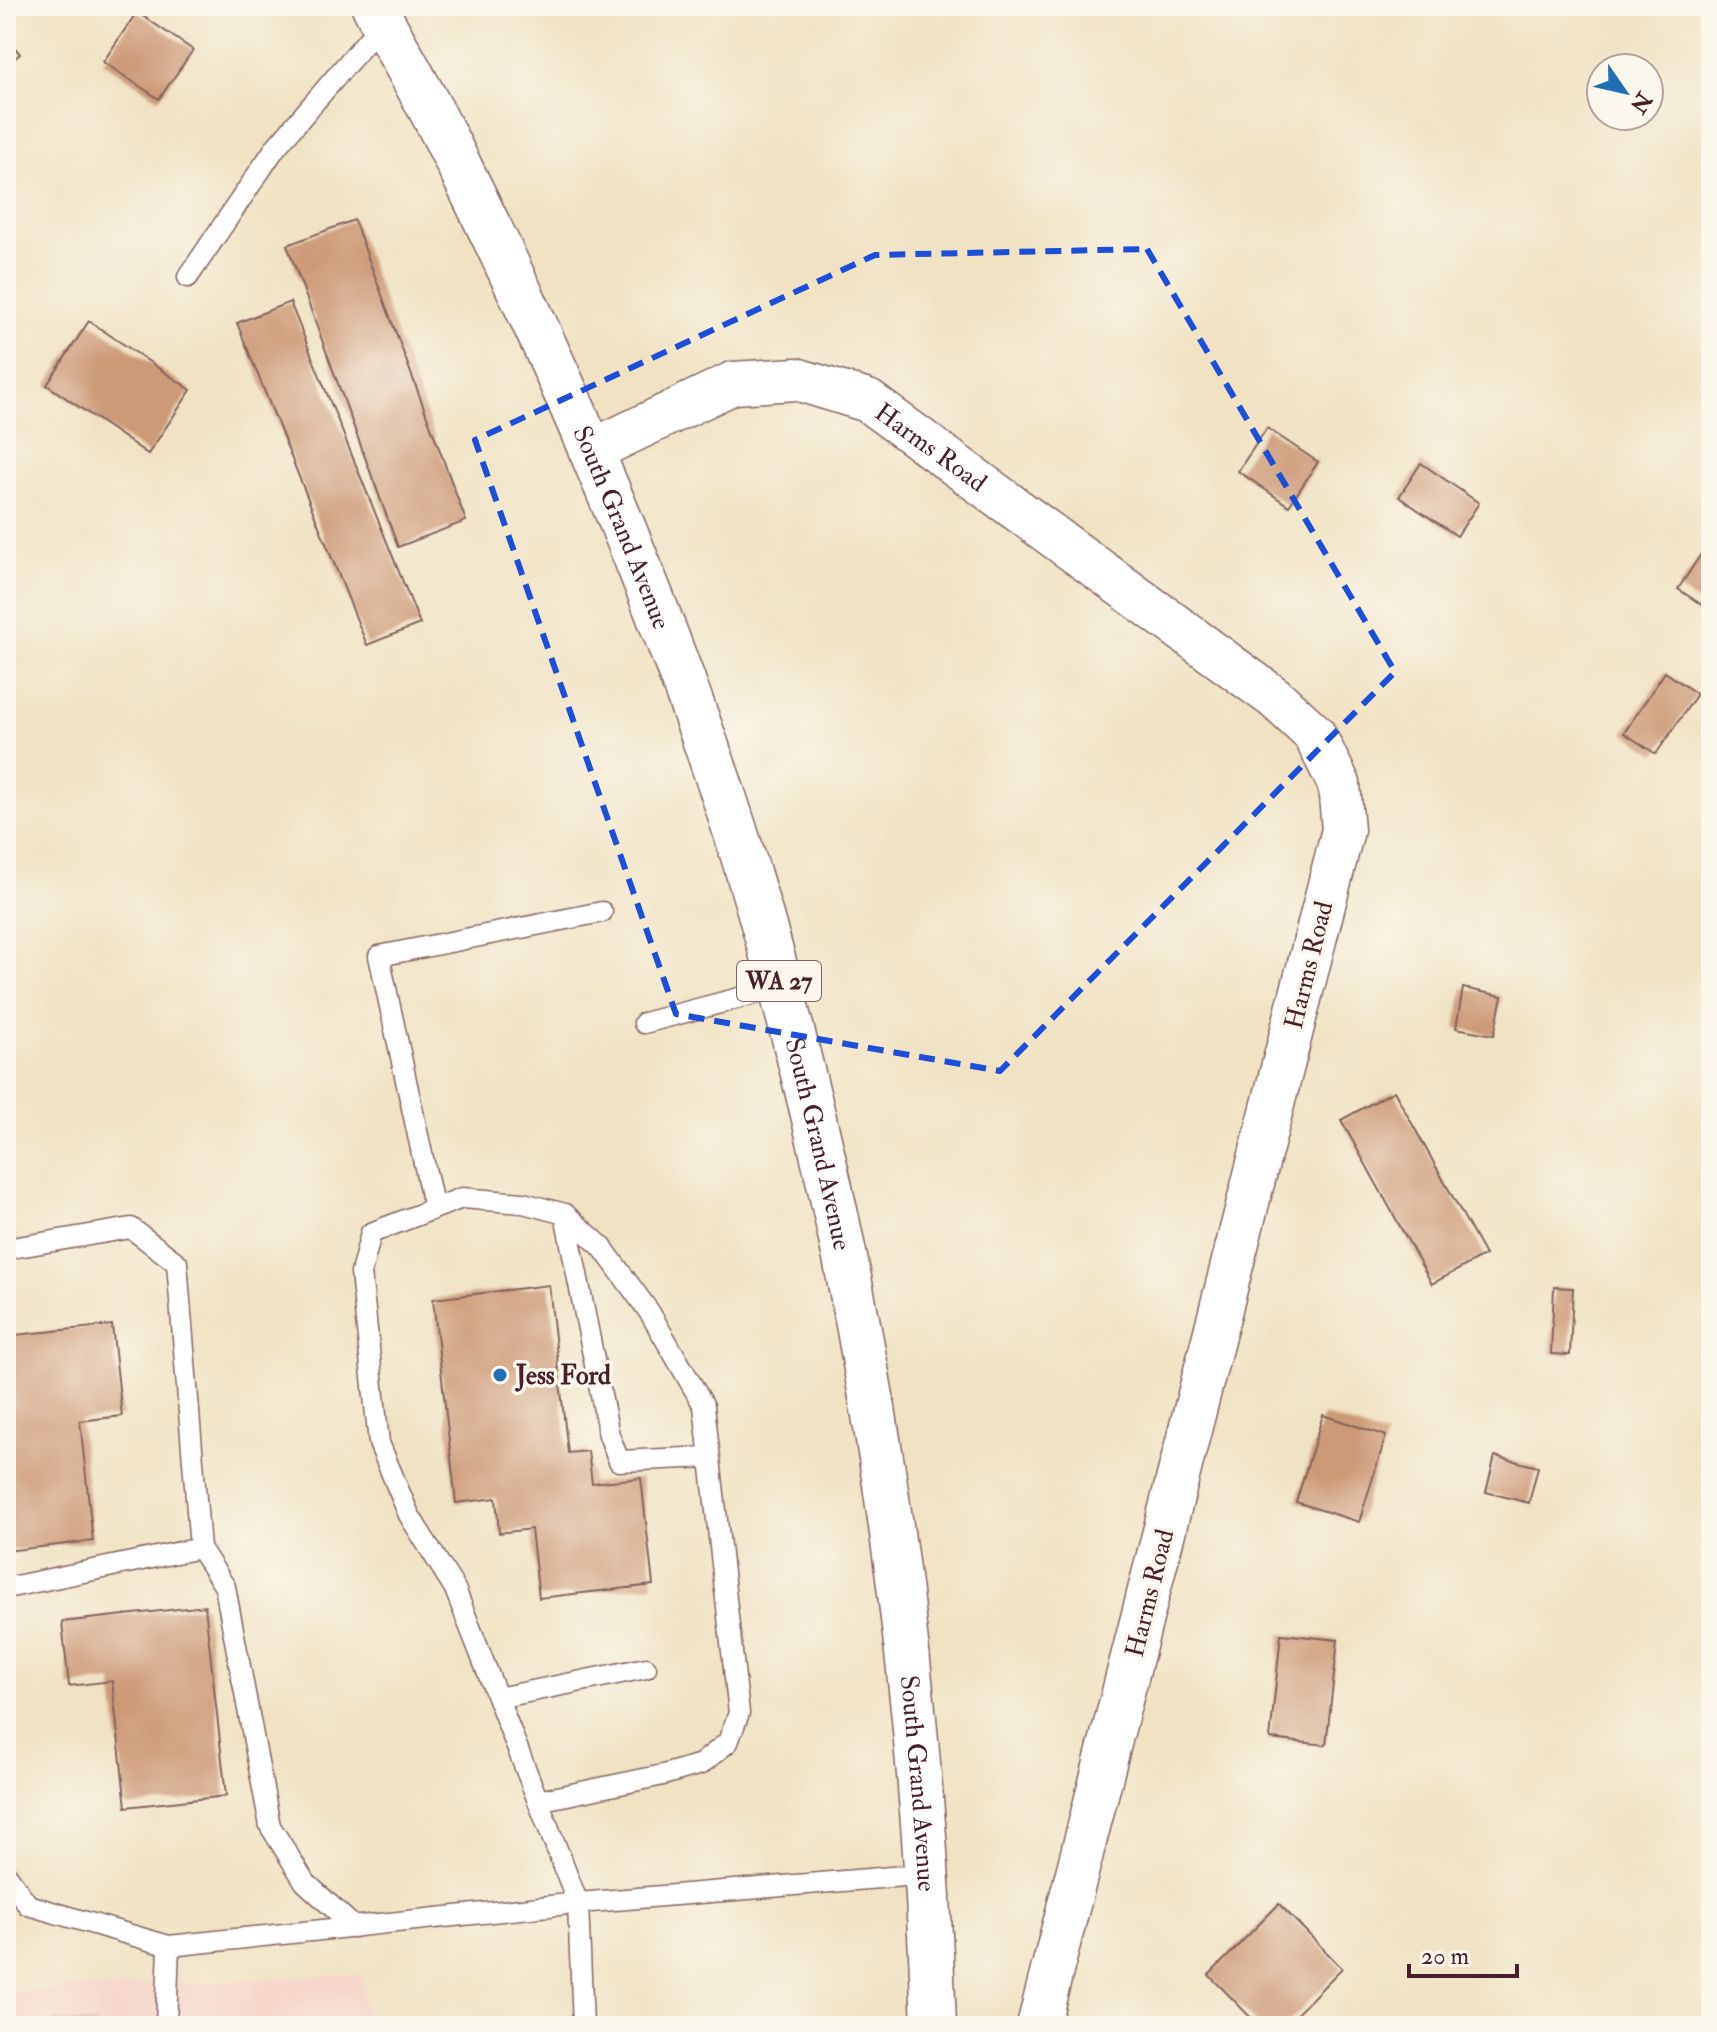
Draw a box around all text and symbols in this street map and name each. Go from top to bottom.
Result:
north arrow [1585,52,1665,132]
text: N [1623,86,1658,119]
street label: Harms Road [868,396,993,499]
street label: South Grand Avenue [565,421,677,634]
street label: Harms Road [1278,898,1340,1032]
road number: WA 27 [737,961,821,1001]
street label: South Grand Avenue [778,1035,858,1253]
place label: Jess Ford [514,1360,611,1392]
marker: Jess Ford [491,1366,509,1384]
street label: Harms Road [1119,1526,1181,1660]
street label: South Grand Avenue [893,1674,943,1893]
scale bar [1409,1928,1517,1978]
text: 20 m [1421,1941,1470,1972]

